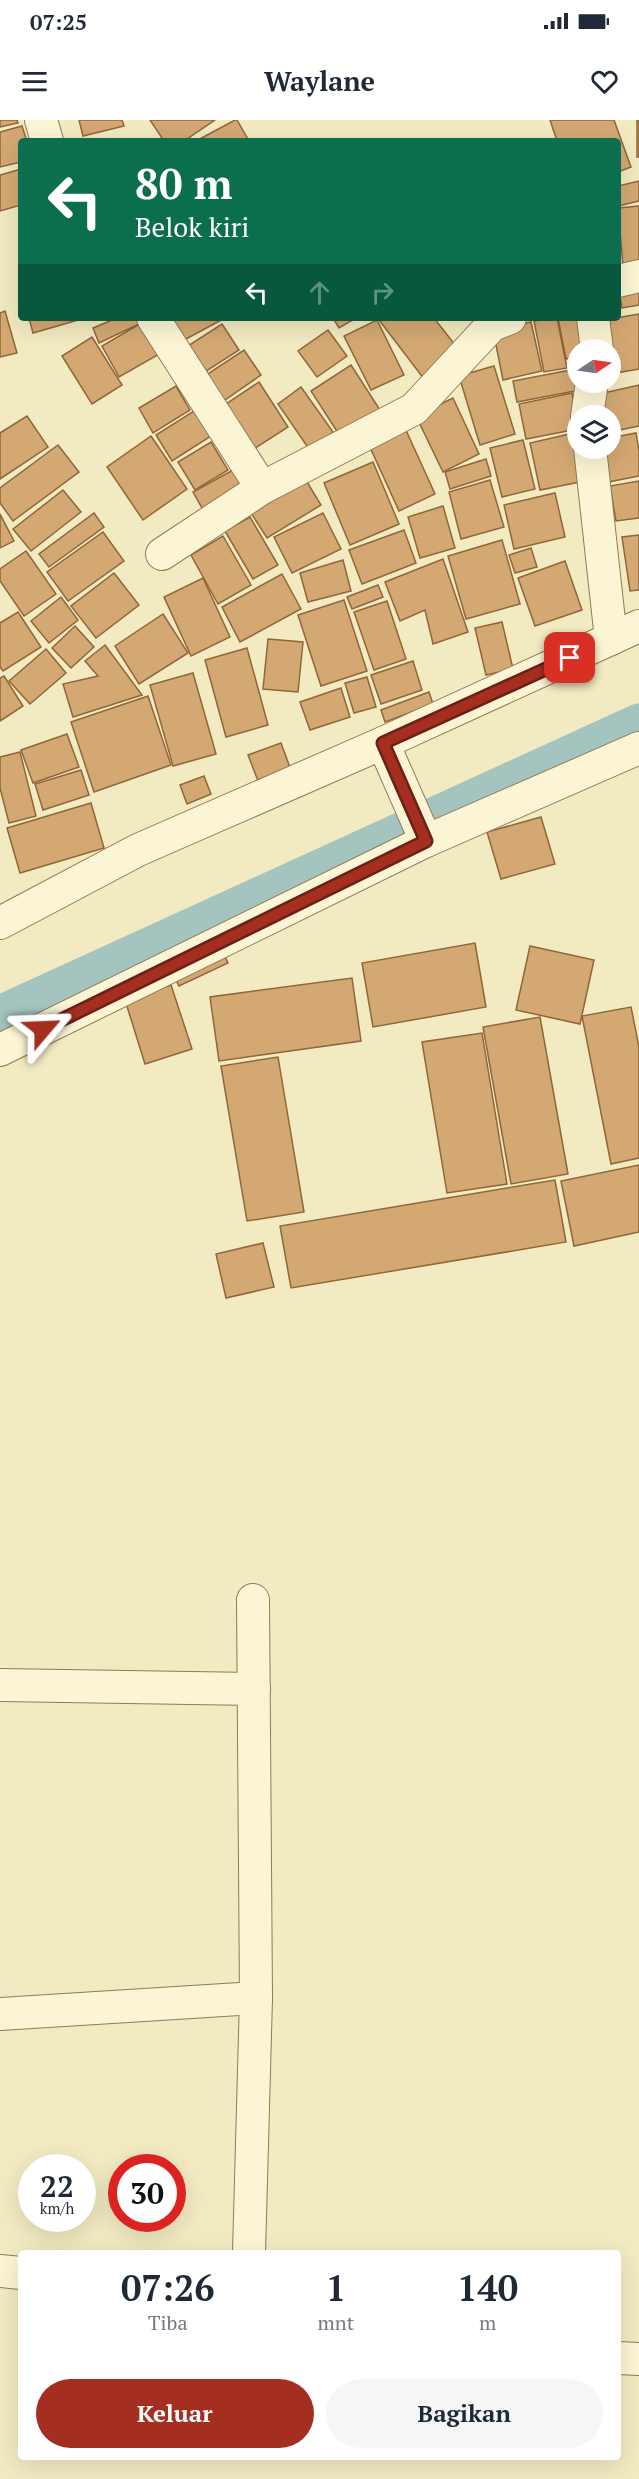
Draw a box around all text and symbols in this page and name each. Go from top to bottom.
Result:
text: 07:25 [30,7,87,36]
text: Waylane [264,63,375,99]
icon: menu [18,65,51,98]
icon: heart [588,65,621,98]
text: 80 m [135,155,233,211]
icon: left [36,162,114,240]
text: Belok kiri [135,209,249,245]
icon: left [240,276,273,309]
icon: ahead [303,276,336,309]
icon: right [366,276,399,309]
north arrow [567,339,621,393]
map controls [567,339,621,459]
button: layers [567,405,621,459]
pin [544,632,595,683]
icon: arrive [553,641,586,674]
position arrow [11,997,75,1061]
speed limit sign: 30 [108,2154,186,2232]
text: 22 [40,2166,74,2206]
text: km/h [40,2198,74,2218]
text: 07:26 [121,2264,215,2311]
text: 1 [326,2264,346,2311]
text: 140 [457,2264,518,2311]
text: Tiba [148,2309,187,2336]
text: mnt [318,2309,354,2336]
text: m [479,2309,496,2336]
button: Keluar [36,2379,314,2448]
button: Bagikan [326,2379,603,2448]

